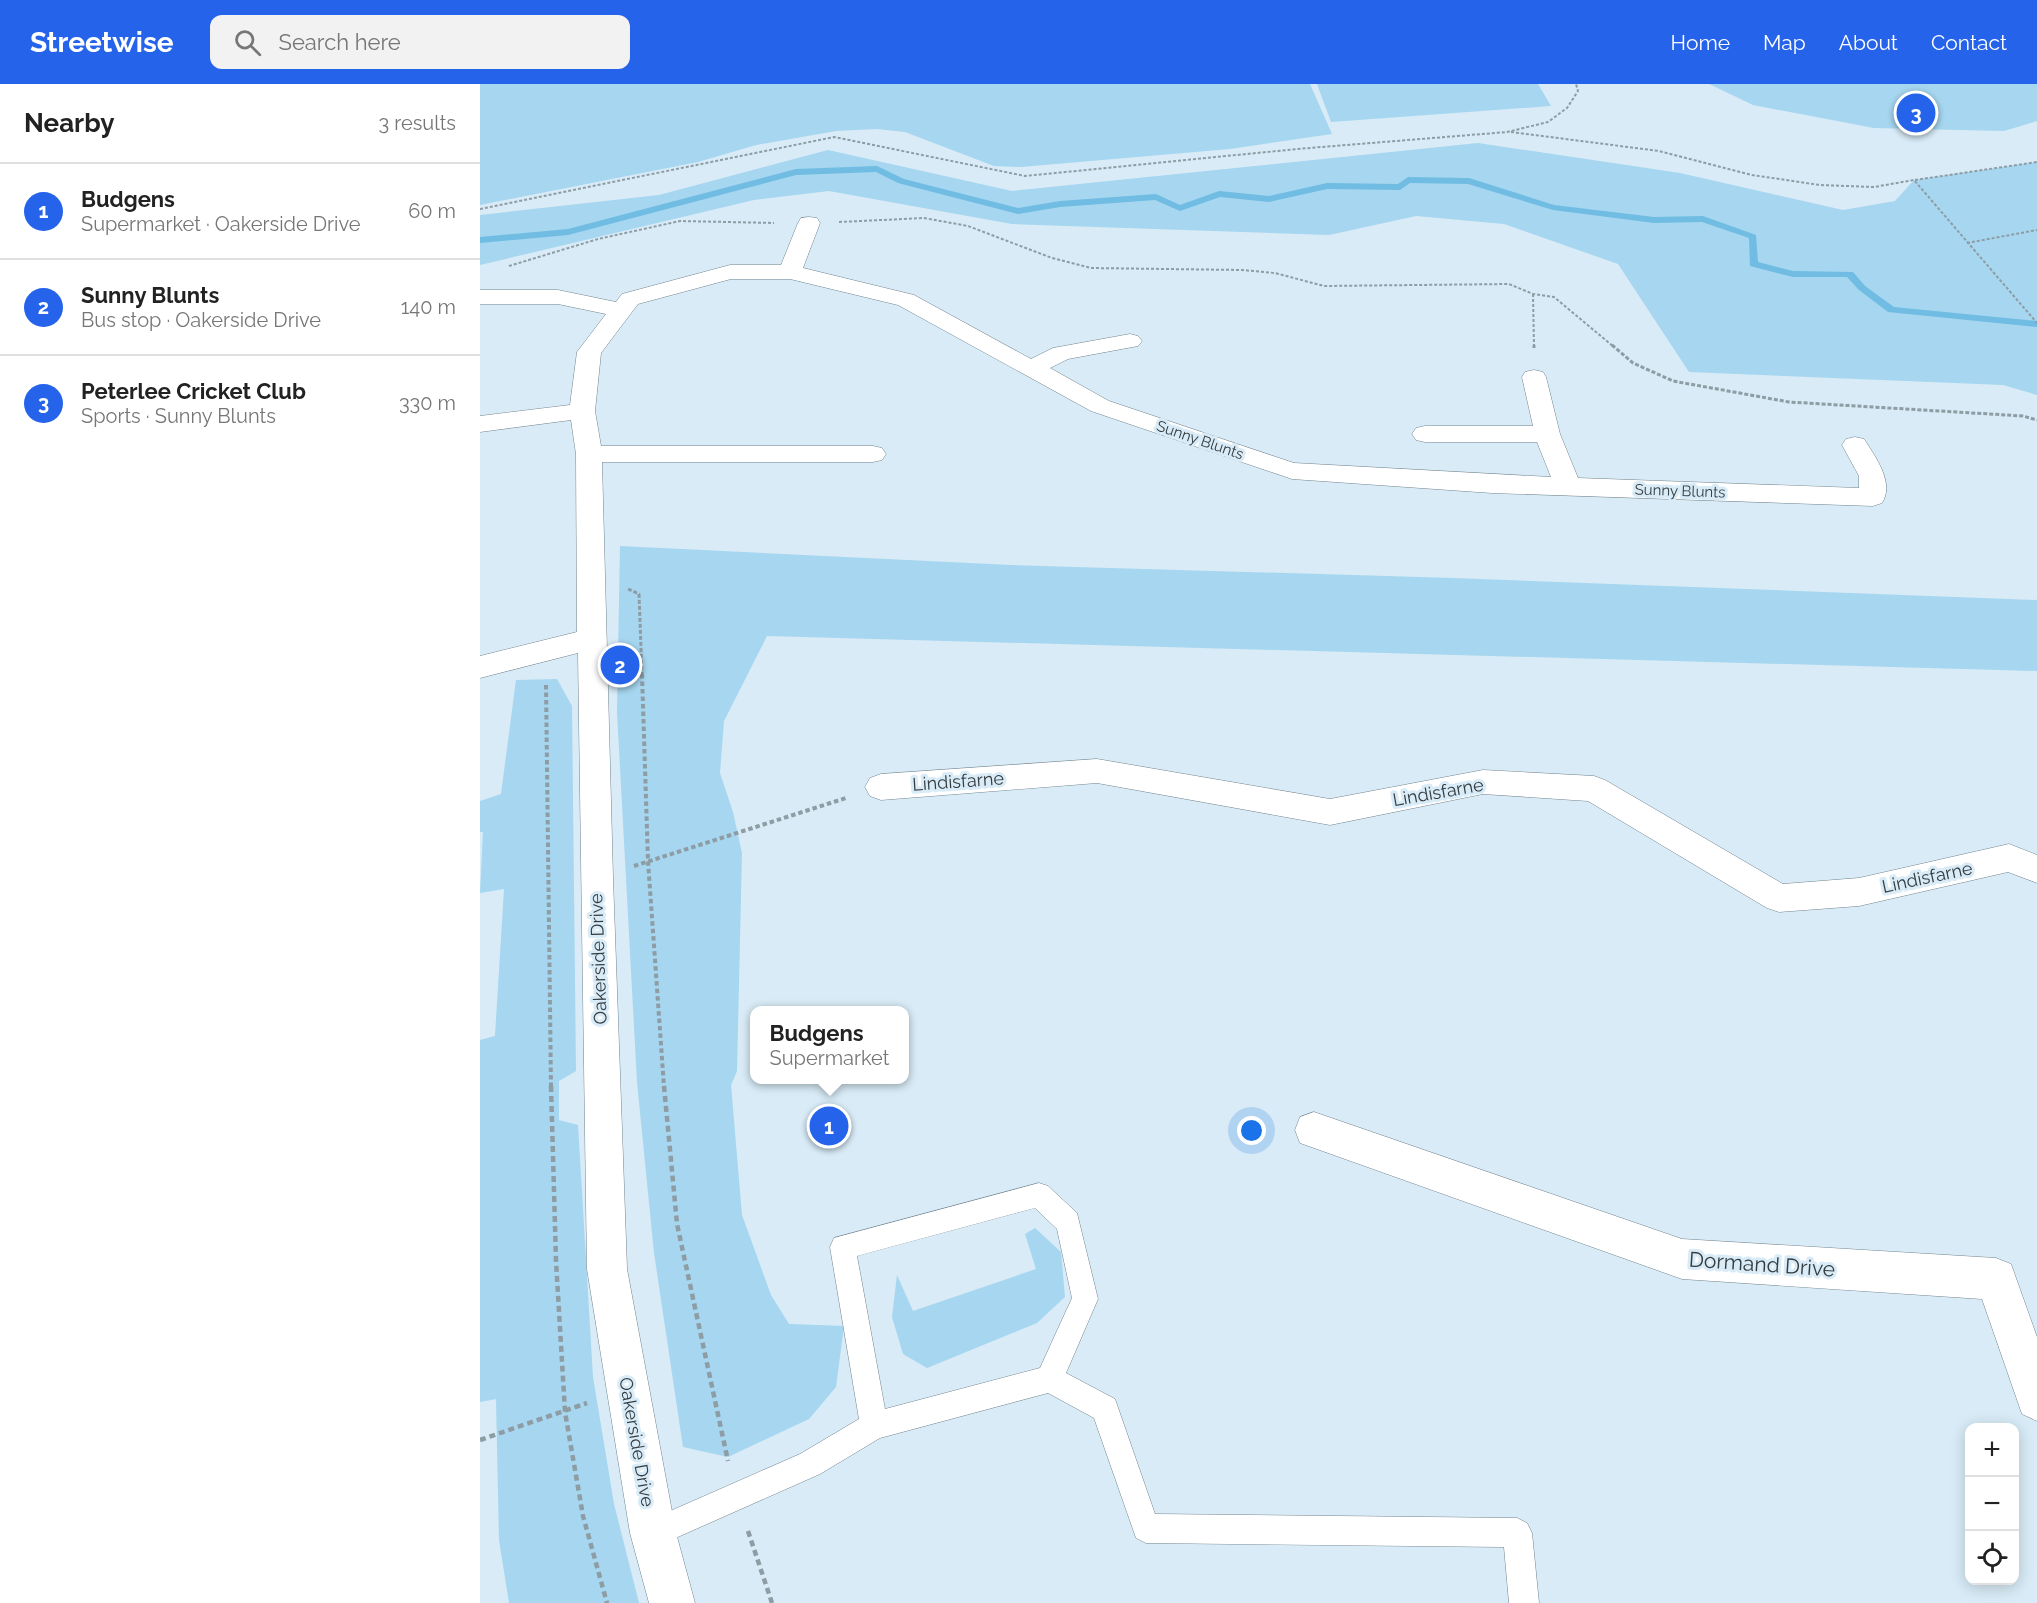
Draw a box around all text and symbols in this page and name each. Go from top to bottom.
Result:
search box [210,15,630,69]
text: Streetwise [30,26,174,59]
icon: search [231,26,264,59]
text: Search here [279,29,401,55]
text: Home [1671,30,1730,55]
text: Map [1763,30,1806,55]
text: About [1839,30,1898,55]
text: Contact [1931,30,2007,55]
pin: 3 [1896,90,1936,135]
text: Nearby [24,108,114,138]
text: 3 results [378,111,456,135]
text: Budgens [81,186,175,212]
text: 1 [39,199,48,223]
text: 60 m [408,199,456,223]
text: Supermarket · Oakerside Drive [81,212,361,236]
text: Sunny Blunts [81,282,219,308]
text: 2 [38,295,49,319]
text: 140 m [401,295,456,319]
text: Bus stop · Oakerside Drive [81,308,321,332]
text: Peterlee Cricket Club [81,378,306,404]
text: 3 [38,391,49,415]
text: 330 m [399,391,456,415]
text: Sports · Sunny Blunts [81,404,276,428]
street label: Sunny Blunts [1154,417,1246,463]
street label: Sunny Blunts [1634,480,1726,502]
pin: 2 [600,642,640,688]
street label: Lindisfarne [911,767,1005,795]
street label: Lindisfarne [1391,774,1485,810]
street label: Lindisfarne [1880,857,1975,897]
street label: Oakerside Drive [585,893,611,1025]
popup [750,1006,909,1084]
text: Budgens [770,1020,864,1046]
text: Supermarket [770,1046,889,1070]
pin: 1 [810,1104,848,1148]
your location [1237,1116,1266,1145]
street label: Dormand Drive [1688,1246,1836,1282]
street label: Oakerside Drive [615,1376,659,1509]
map controls [1965,1423,2019,1585]
button: + [1965,1423,2019,1477]
button: − [1965,1477,2019,1531]
button: locate [1965,1531,2019,1585]

